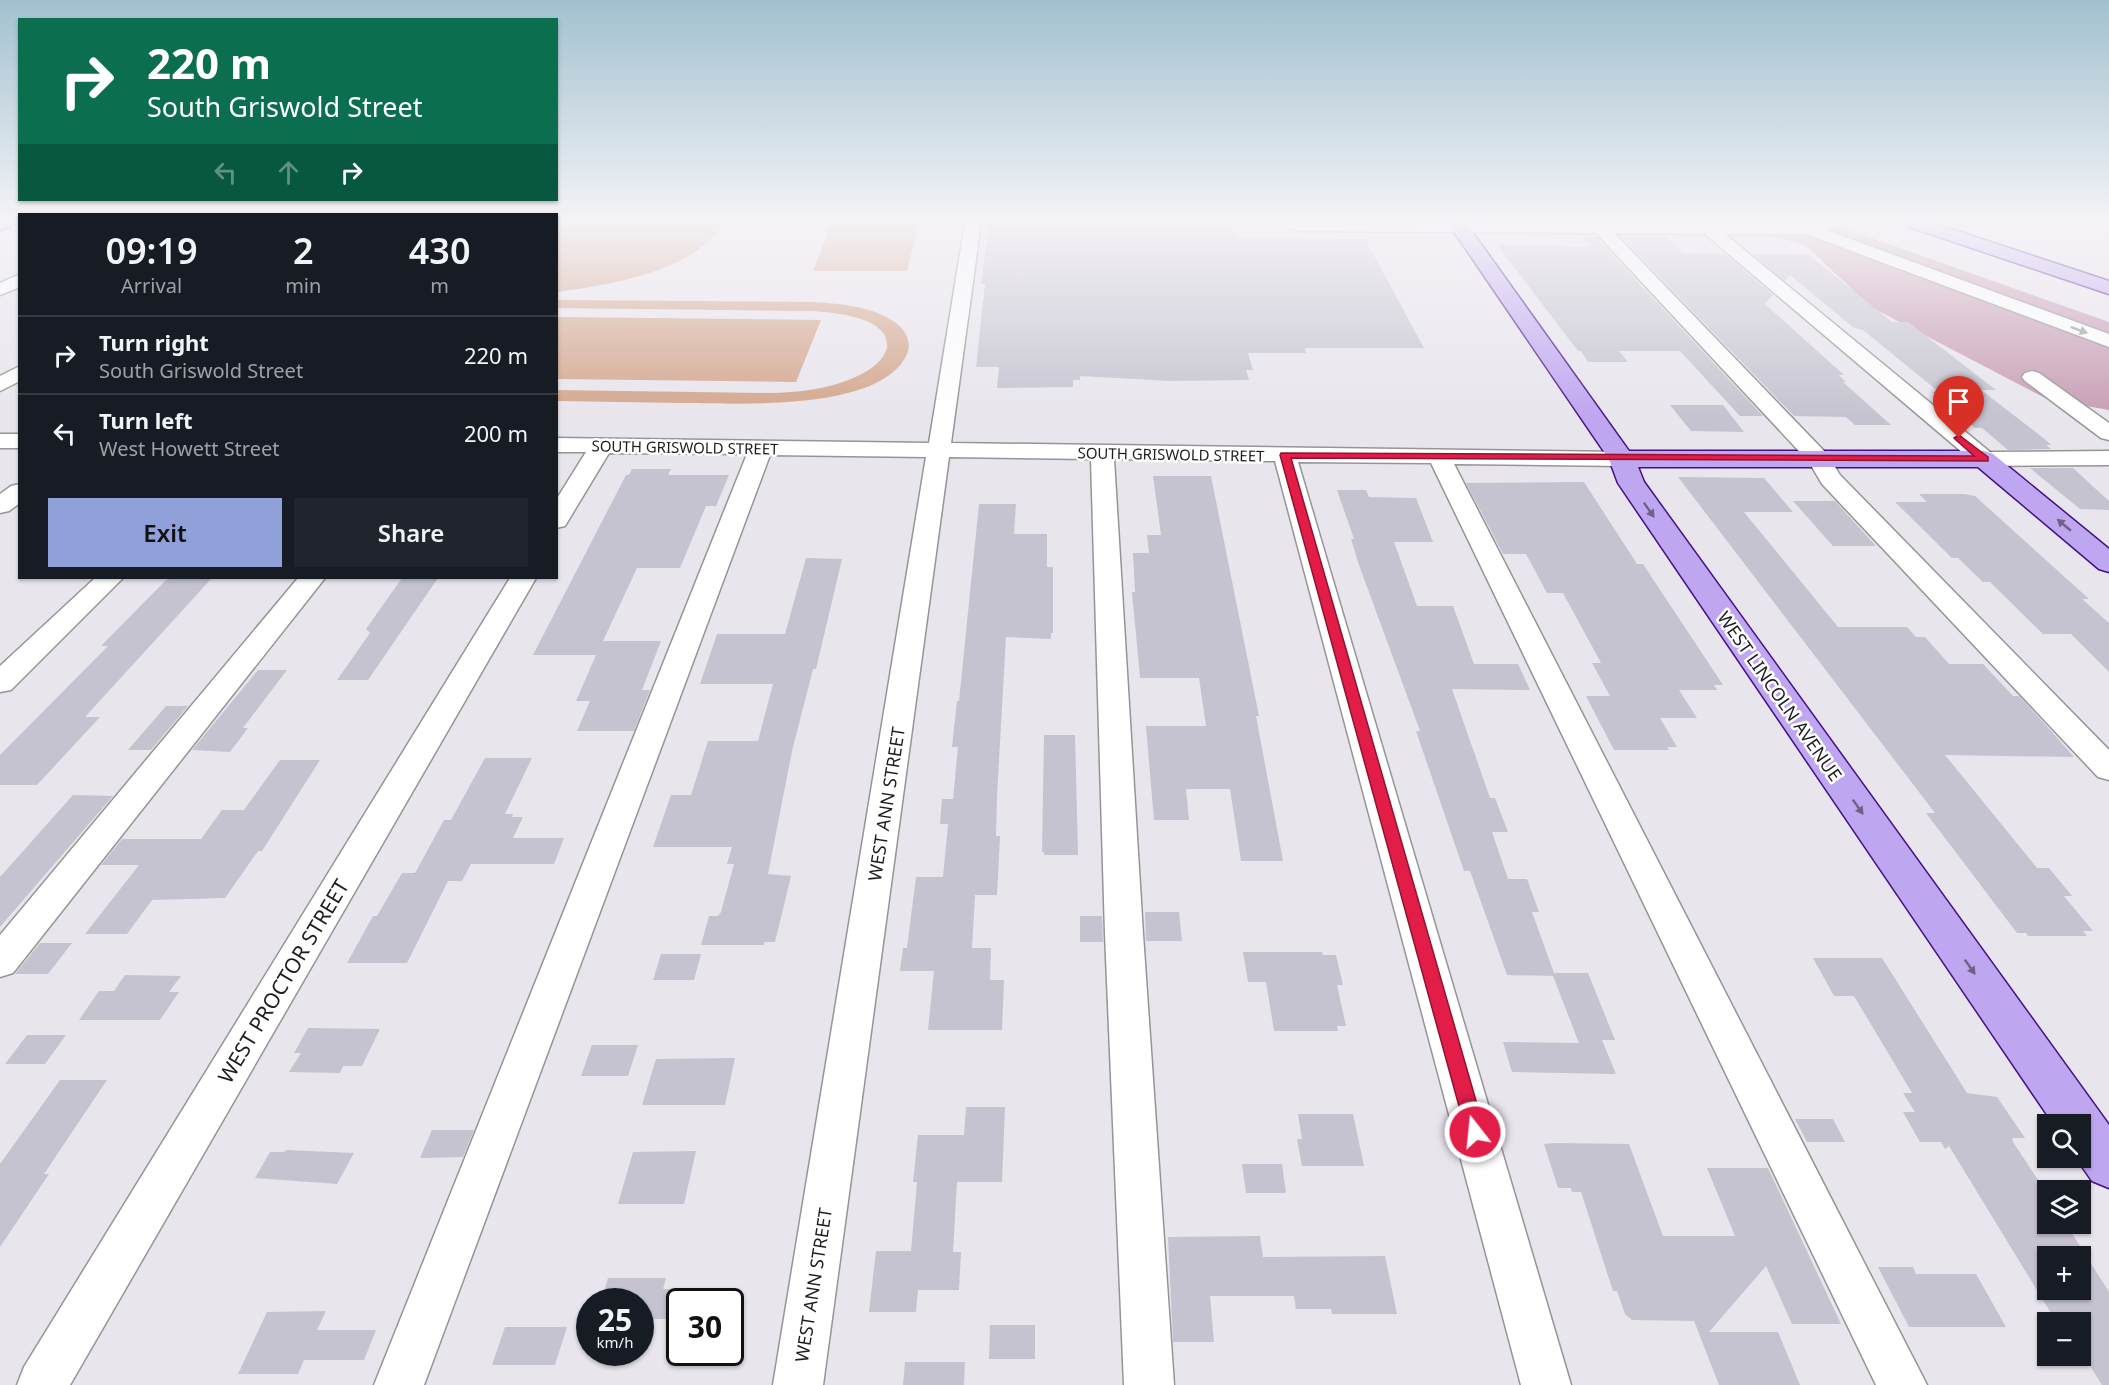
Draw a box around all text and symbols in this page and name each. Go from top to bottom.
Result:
text: 220 m [147,34,271,91]
icon: right [48,42,126,120]
text: South Griswold Street [147,88,423,125]
icon: left [209,156,242,189]
icon: ahead [272,156,305,189]
icon: right [335,156,368,189]
text: 09:19 [105,226,198,275]
text: 2 [293,226,314,275]
text: 430 [409,226,471,275]
text: Arrival [121,272,182,299]
text: min [285,272,321,299]
text: m [430,272,449,299]
one-way arrow [2070,326,2088,335]
text: Turn right [99,327,209,357]
icon: right [48,339,81,372]
text: 220 m [464,340,528,370]
text: South Griswold Street [99,357,303,384]
pin [1933,376,1984,438]
icon: arrive [1942,385,1975,418]
text: Turn left [99,405,193,435]
icon: left [48,417,81,450]
text: 200 m [464,418,528,448]
text: West Howett Street [99,435,279,462]
street label: SOUTH GRISWOLD STREET [591,435,779,459]
street label: SOUTH GRISWOLD STREET [1077,442,1265,466]
button: Exit [48,498,282,567]
button: Share [294,498,528,567]
one-way arrow [1643,502,1655,517]
one-way arrow [2056,519,2072,532]
street label: WEST LINCOLN AVENUE [1712,606,1848,786]
street label: WEST ANN STREET [862,725,910,883]
one-way arrow [1852,799,1863,815]
street label: WEST PROCTOR STREET [211,874,355,1088]
one-way arrow [1964,958,1976,974]
position arrow [1443,1100,1507,1164]
map controls [2037,1114,2091,1366]
button: search [2037,1114,2091,1168]
button: layers [2037,1180,2091,1234]
street label: WEST ANN STREET [789,1206,837,1364]
button: + [2037,1246,2091,1300]
speed limit sign: 30 [666,1288,744,1366]
text: 25 [598,1299,632,1340]
button: − [2037,1312,2091,1366]
text: km/h [597,1332,633,1352]

